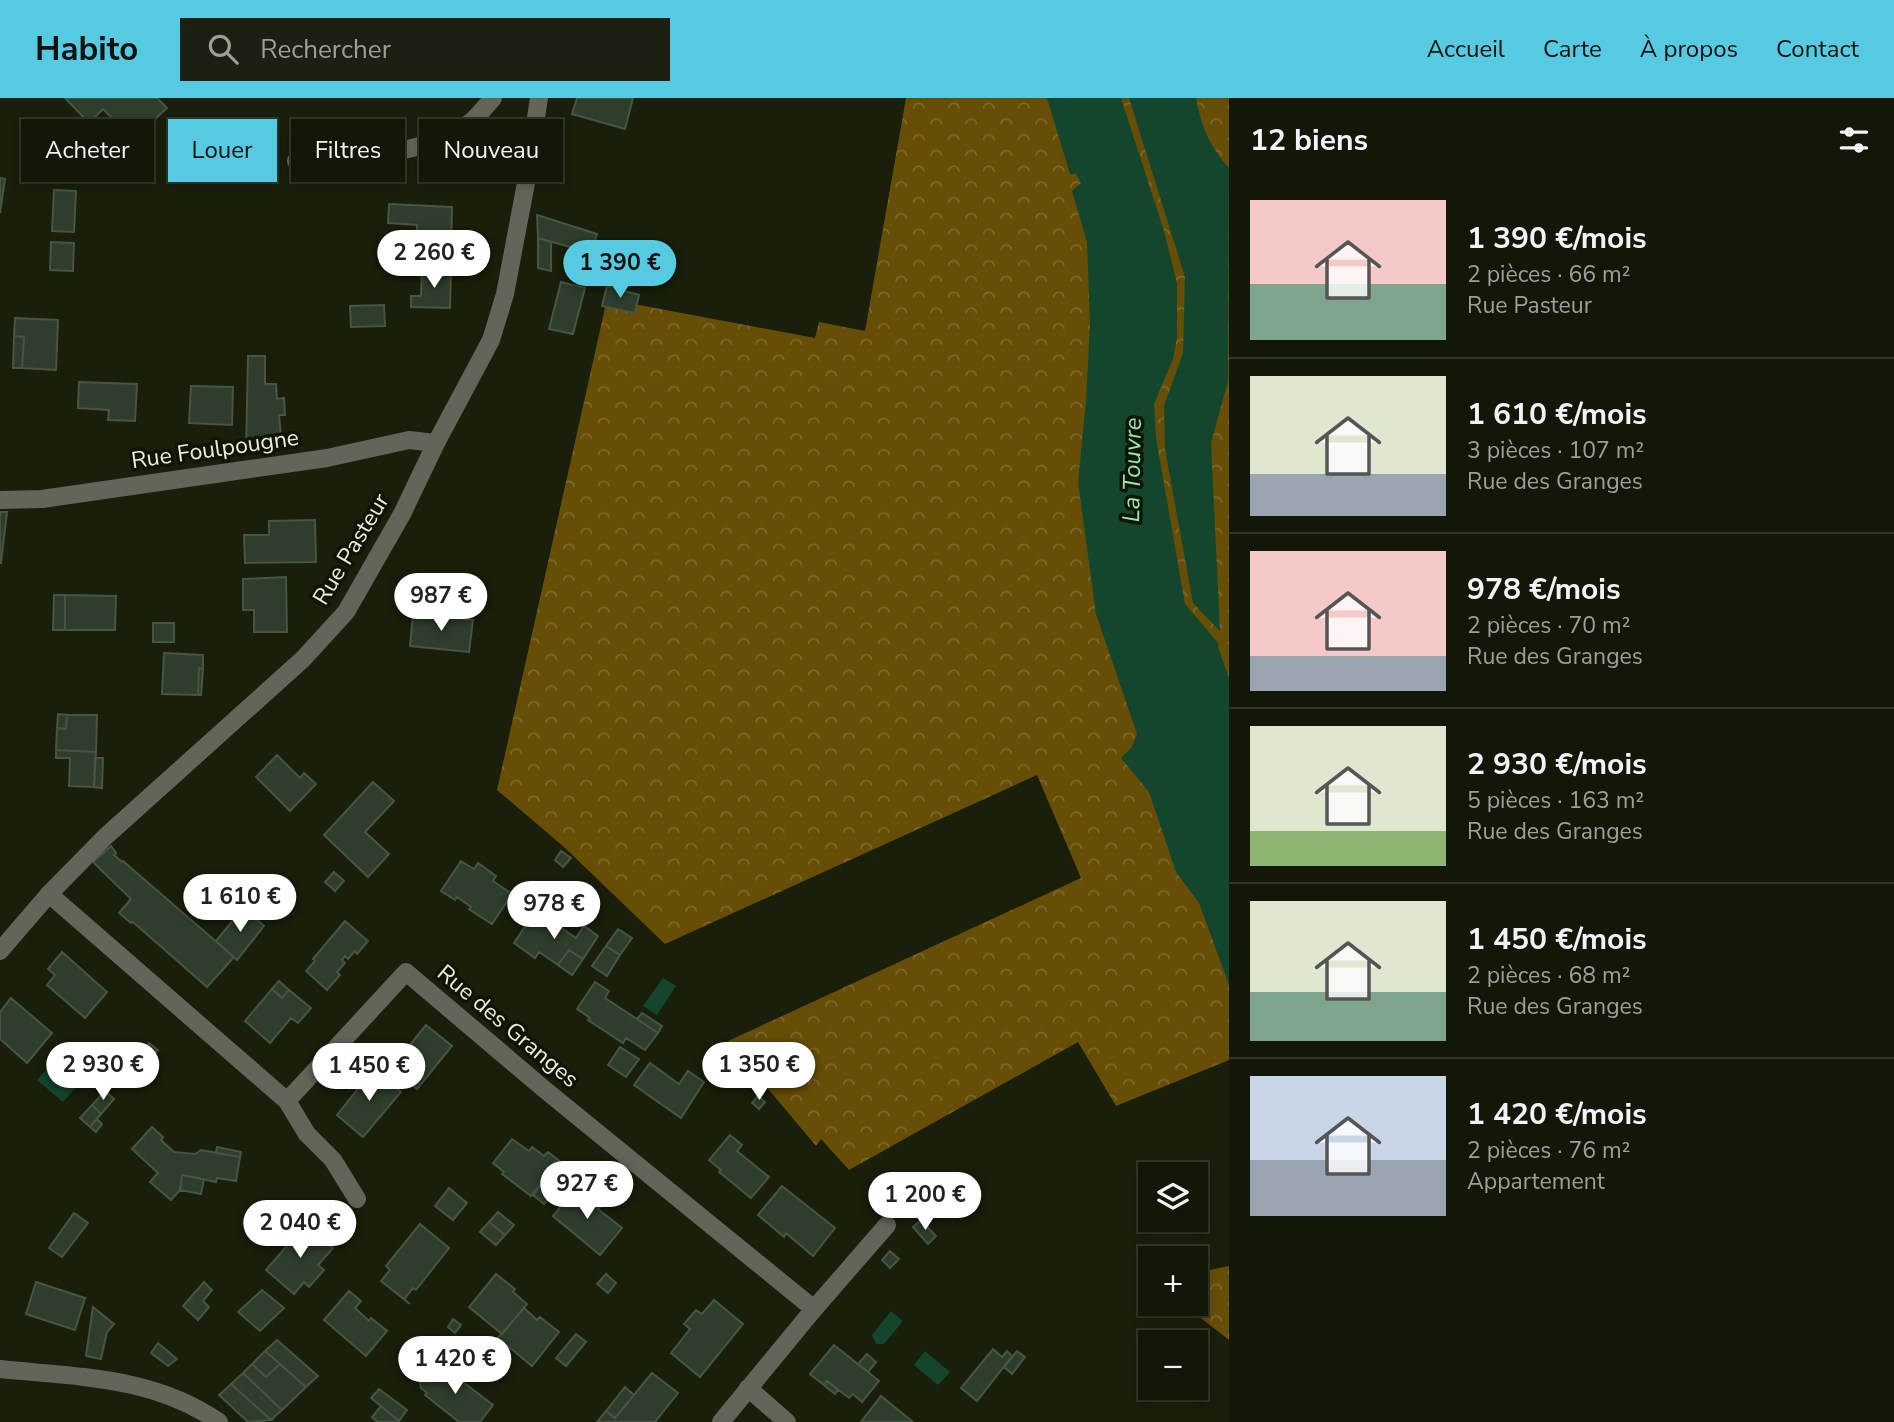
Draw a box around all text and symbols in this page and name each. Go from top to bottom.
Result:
search box [180,18,670,81]
text: Habito [35,27,138,72]
icon: search [204,30,242,68]
text: Rechercher [260,32,391,67]
text: Accueil [1427,33,1505,65]
text: Carte [1543,33,1602,65]
text: À propos [1640,33,1738,65]
text: Contact [1776,33,1859,65]
chip: Acheter [21,119,154,182]
chip: Louer [168,119,277,182]
chip: Filtres [291,119,405,182]
chip: Nouveau [419,119,563,182]
text: 12 biens [1250,120,1368,161]
icon: filters [1835,121,1873,159]
text: 1 390 €/mois [1467,218,1647,259]
icon: home [1306,228,1390,312]
pin: 2 260 € [369,230,499,290]
text: 2 260 € [393,237,475,268]
pin: 1 390 € [555,240,685,300]
text: 1 390 € [579,247,661,278]
text: 2 pièces · 66 m² [1467,259,1630,290]
text: Rue Pasteur [1467,290,1592,321]
text: 1 610 €/mois [1467,394,1647,435]
icon: home [1306,404,1390,488]
water label: La Touvre [1115,417,1149,523]
street label: Rue Foulpougne [129,422,301,476]
text: 3 pièces · 107 m² [1467,435,1644,466]
text: Rue des Granges [1467,466,1643,497]
street label: Rue Pasteur [306,487,397,611]
text: 978 €/mois [1467,569,1621,610]
pin: 987 € [392,574,490,633]
icon: home [1306,579,1390,663]
text: 987 € [410,580,472,611]
text: 2 pièces · 70 m² [1467,610,1630,641]
text: Rue des Granges [1467,641,1643,672]
text: 2 930 €/mois [1467,744,1647,785]
icon: home [1306,754,1390,838]
text: 5 pièces · 163 m² [1467,785,1644,816]
text: Rue des Granges [1467,816,1643,847]
pin: 1 610 € [175,874,305,934]
text: 1 610 € [199,881,281,912]
pin: 978 € [505,882,603,941]
text: 978 € [523,888,585,919]
text: 1 450 €/mois [1467,919,1647,960]
icon: home [1306,929,1390,1013]
street label: Rue des Granges [431,958,585,1094]
text: 2 pièces · 68 m² [1467,960,1630,991]
text: Rue des Granges [1467,991,1643,1022]
pin: 2 930 € [38,1042,168,1102]
pin: 1 350 € [694,1042,824,1102]
pin: 1 450 € [304,1044,434,1103]
text: 2 930 € [62,1049,144,1080]
text: 1 350 € [718,1049,800,1080]
text: 1 450 € [328,1050,410,1081]
text: 1 420 €/mois [1467,1094,1647,1135]
icon: home [1306,1104,1390,1188]
text: 2 pièces · 76 m² [1467,1135,1630,1166]
pin: 927 € [538,1162,636,1221]
map controls [1138,1162,1208,1400]
button: layers [1138,1162,1208,1232]
text: Appartement [1467,1166,1605,1197]
text: 927 € [556,1168,618,1199]
pin: 1 200 € [860,1172,990,1232]
text: 1 200 € [884,1179,966,1210]
pin: 2 040 € [235,1200,365,1260]
text: 2 040 € [259,1207,341,1238]
button: + [1138,1246,1208,1316]
button: − [1138,1330,1208,1400]
pin: 1 420 € [390,1336,520,1396]
text: 1 420 € [414,1343,496,1374]

